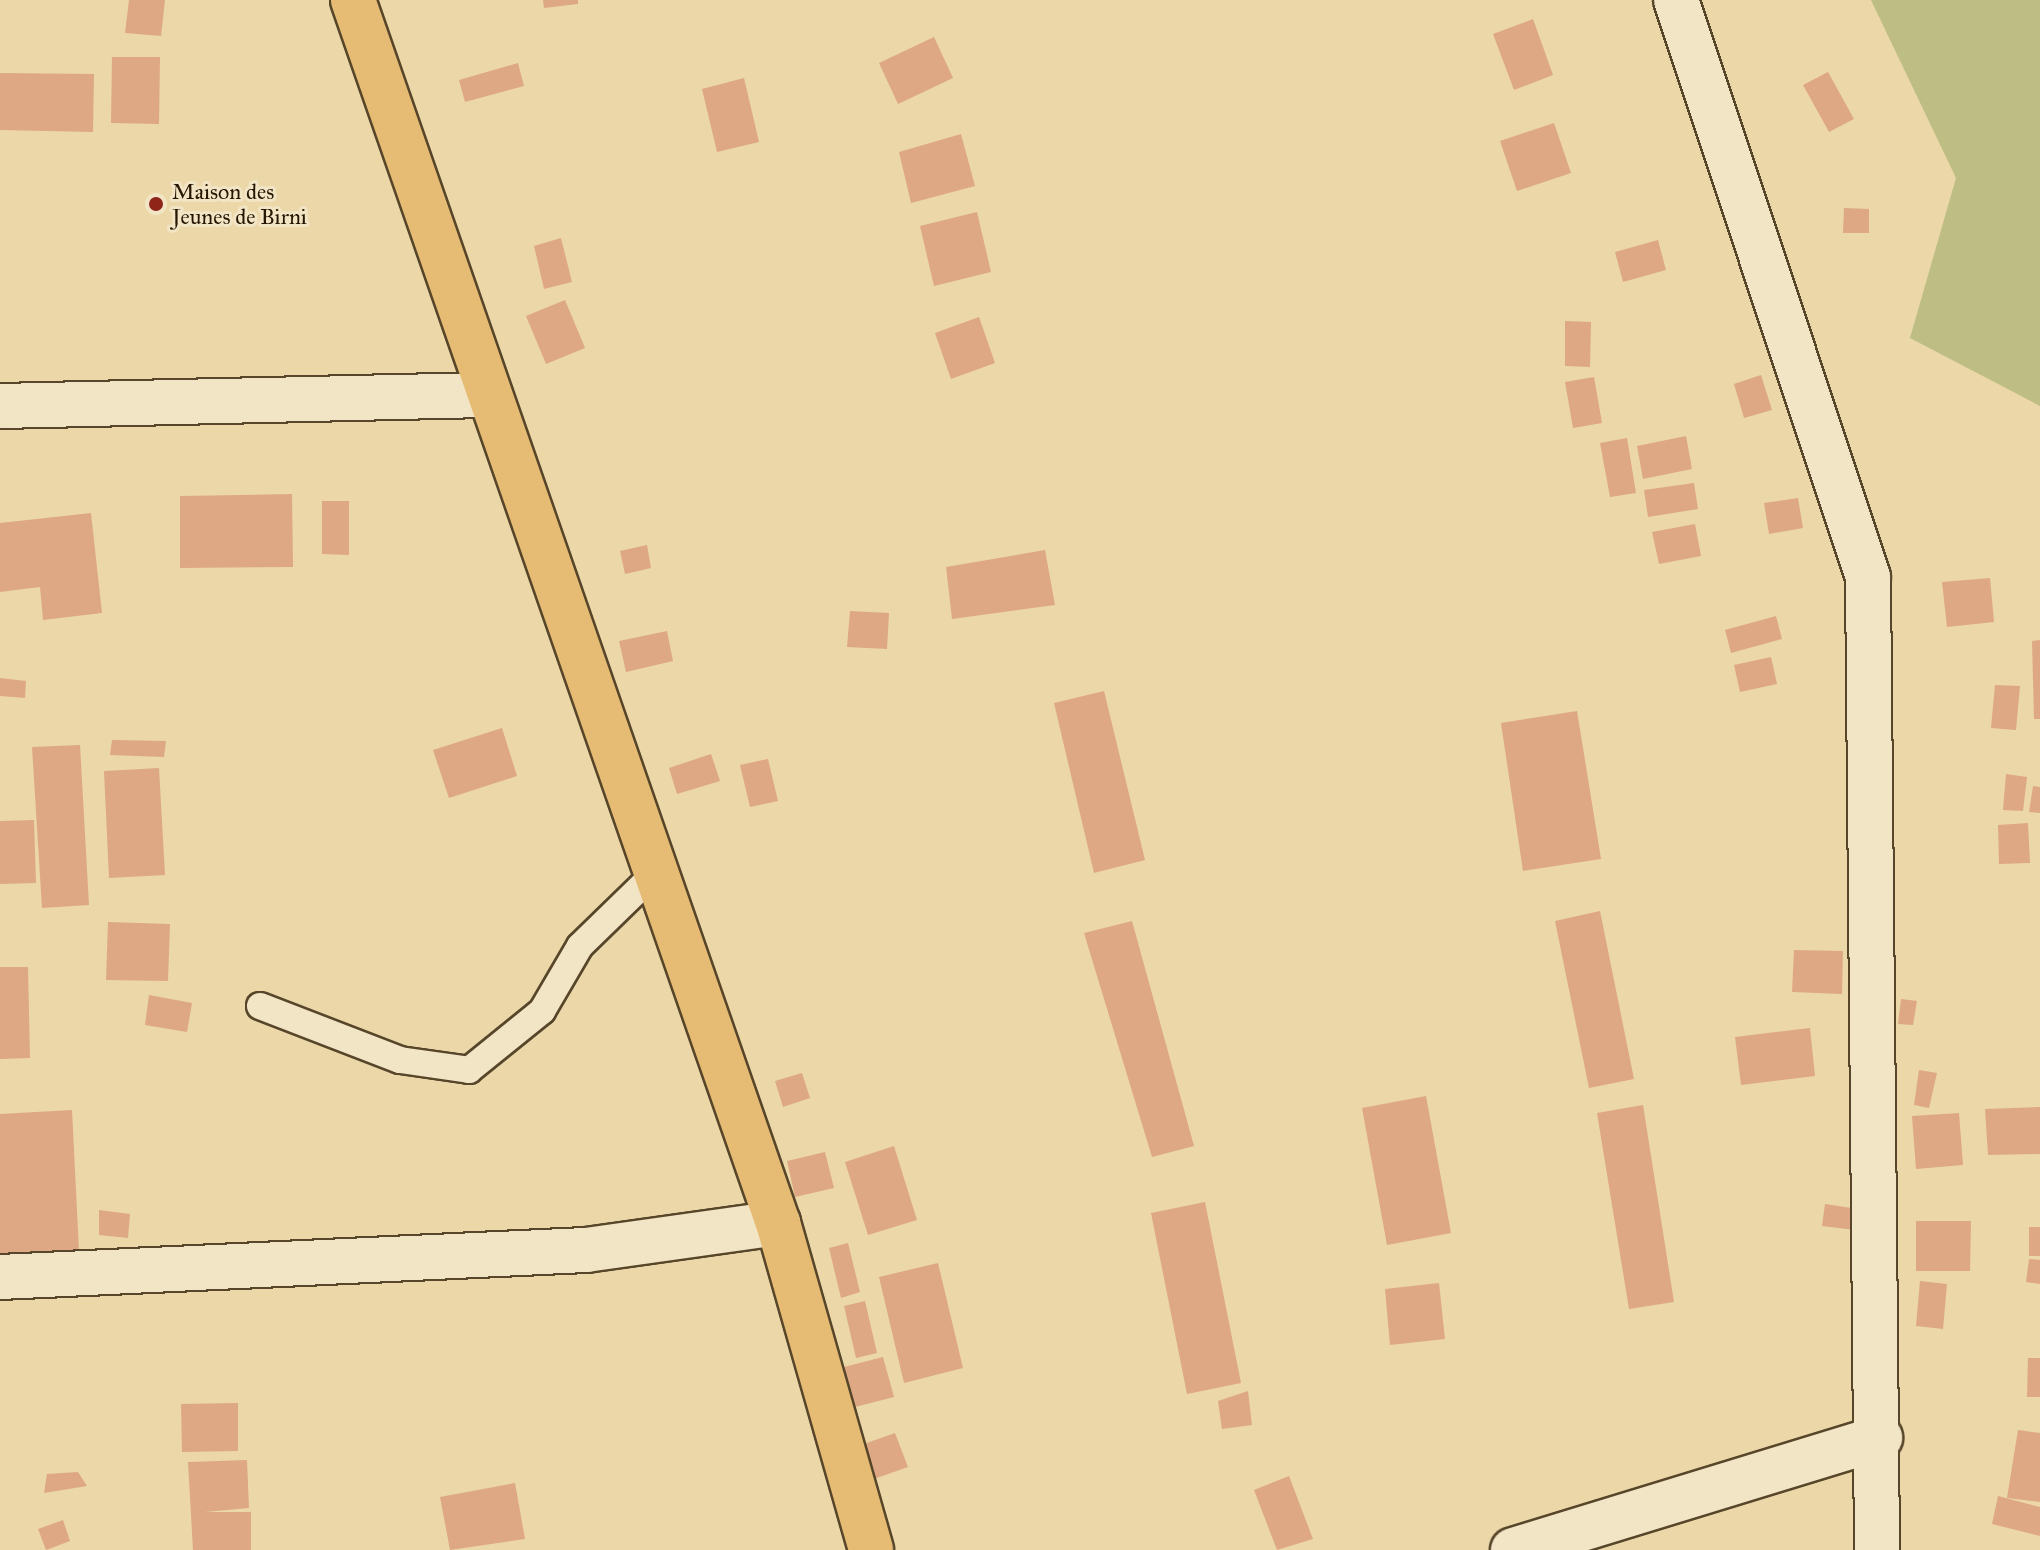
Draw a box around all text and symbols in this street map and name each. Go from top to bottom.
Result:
place label: Maison des Jeunes de Birni [172,178,307,230]
marker: Maison des Jeunes de Birni [147,195,165,213]

